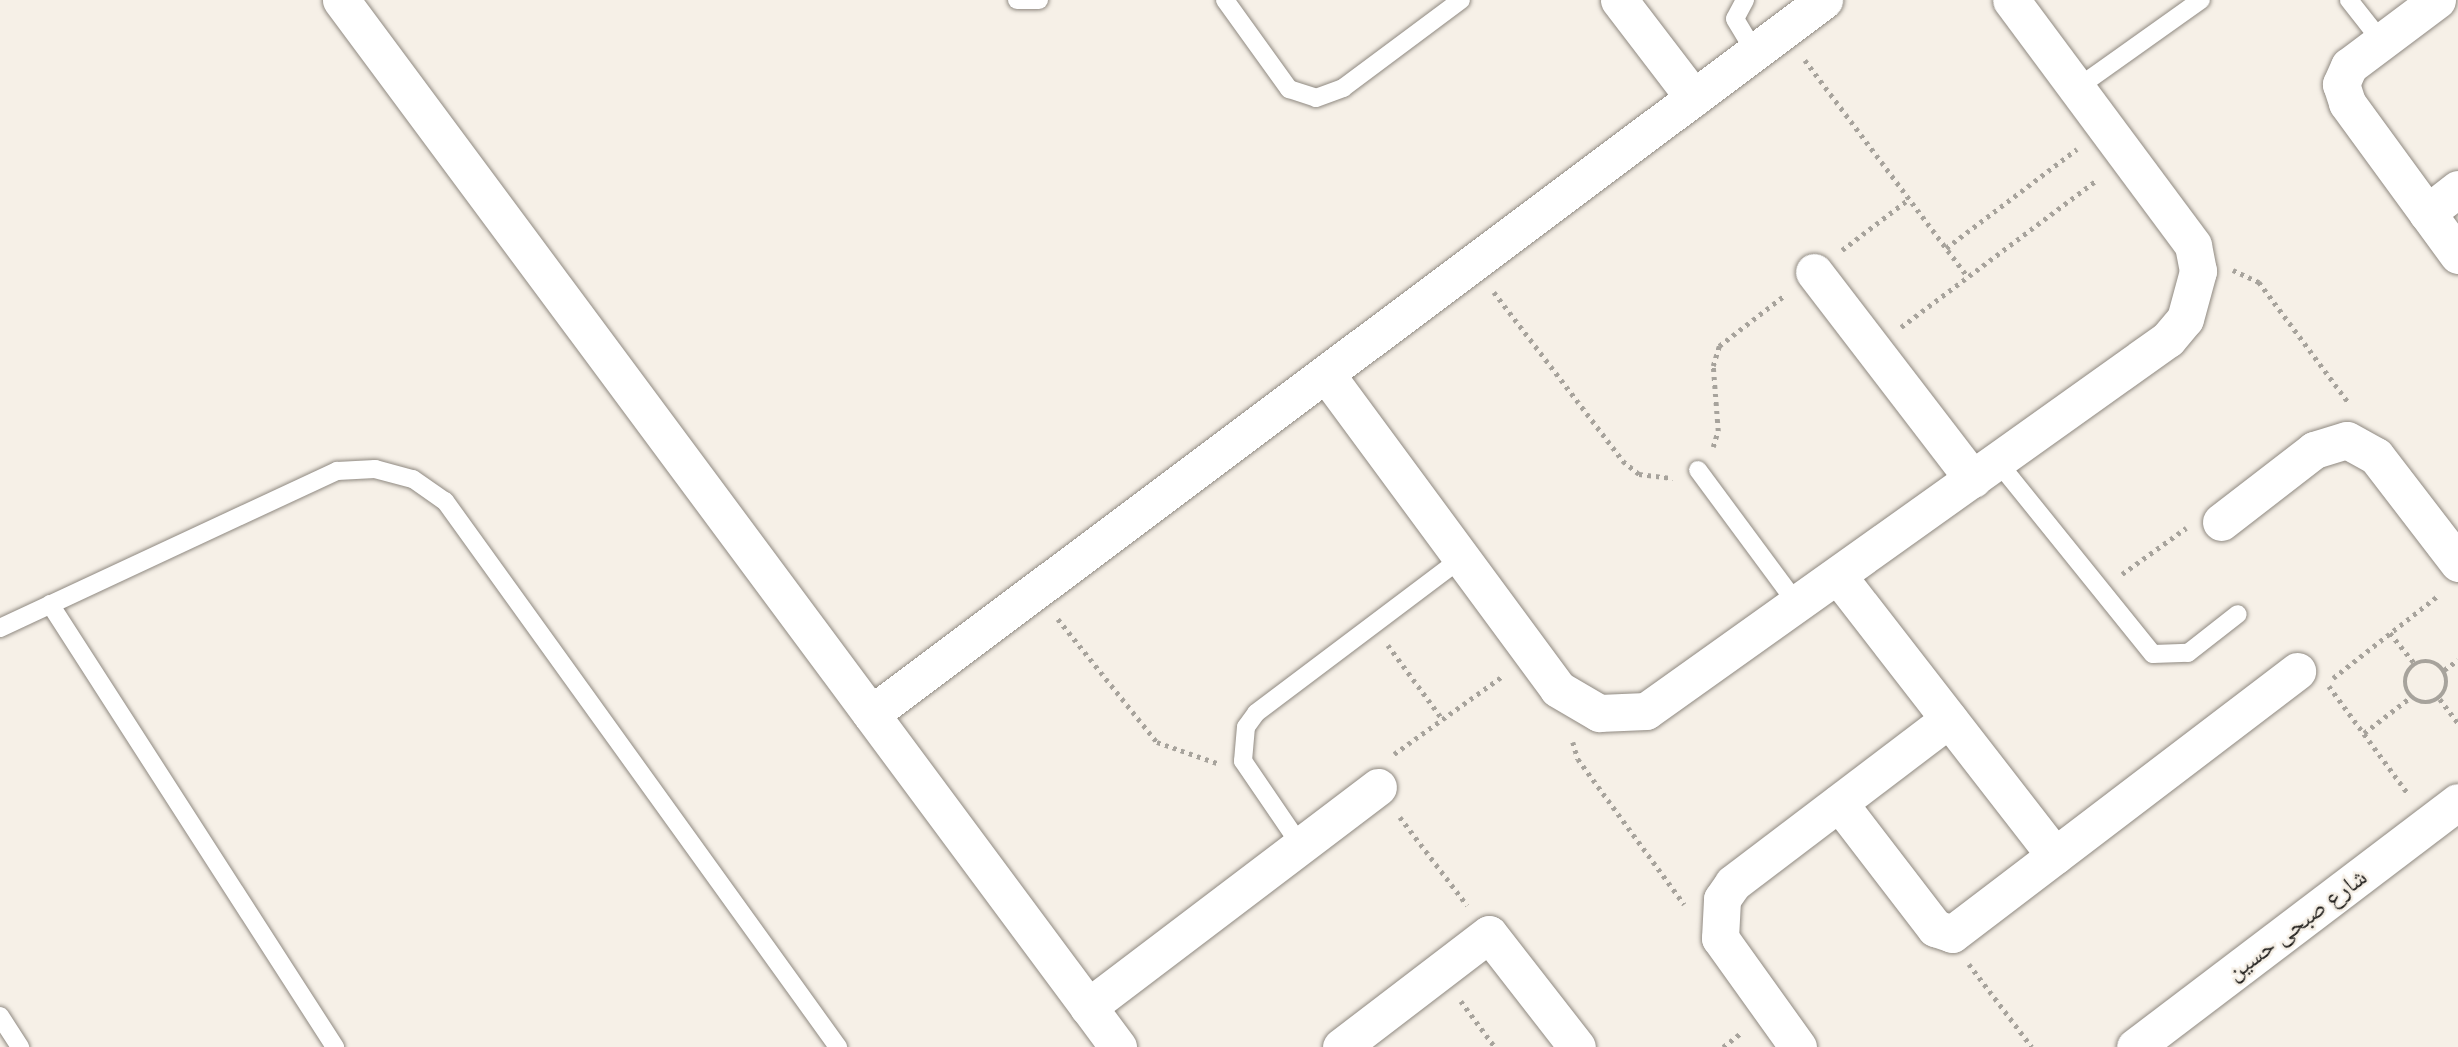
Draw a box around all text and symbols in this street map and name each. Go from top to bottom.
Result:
street label: شارع صبحى حسين [2221,863,2373,987]

